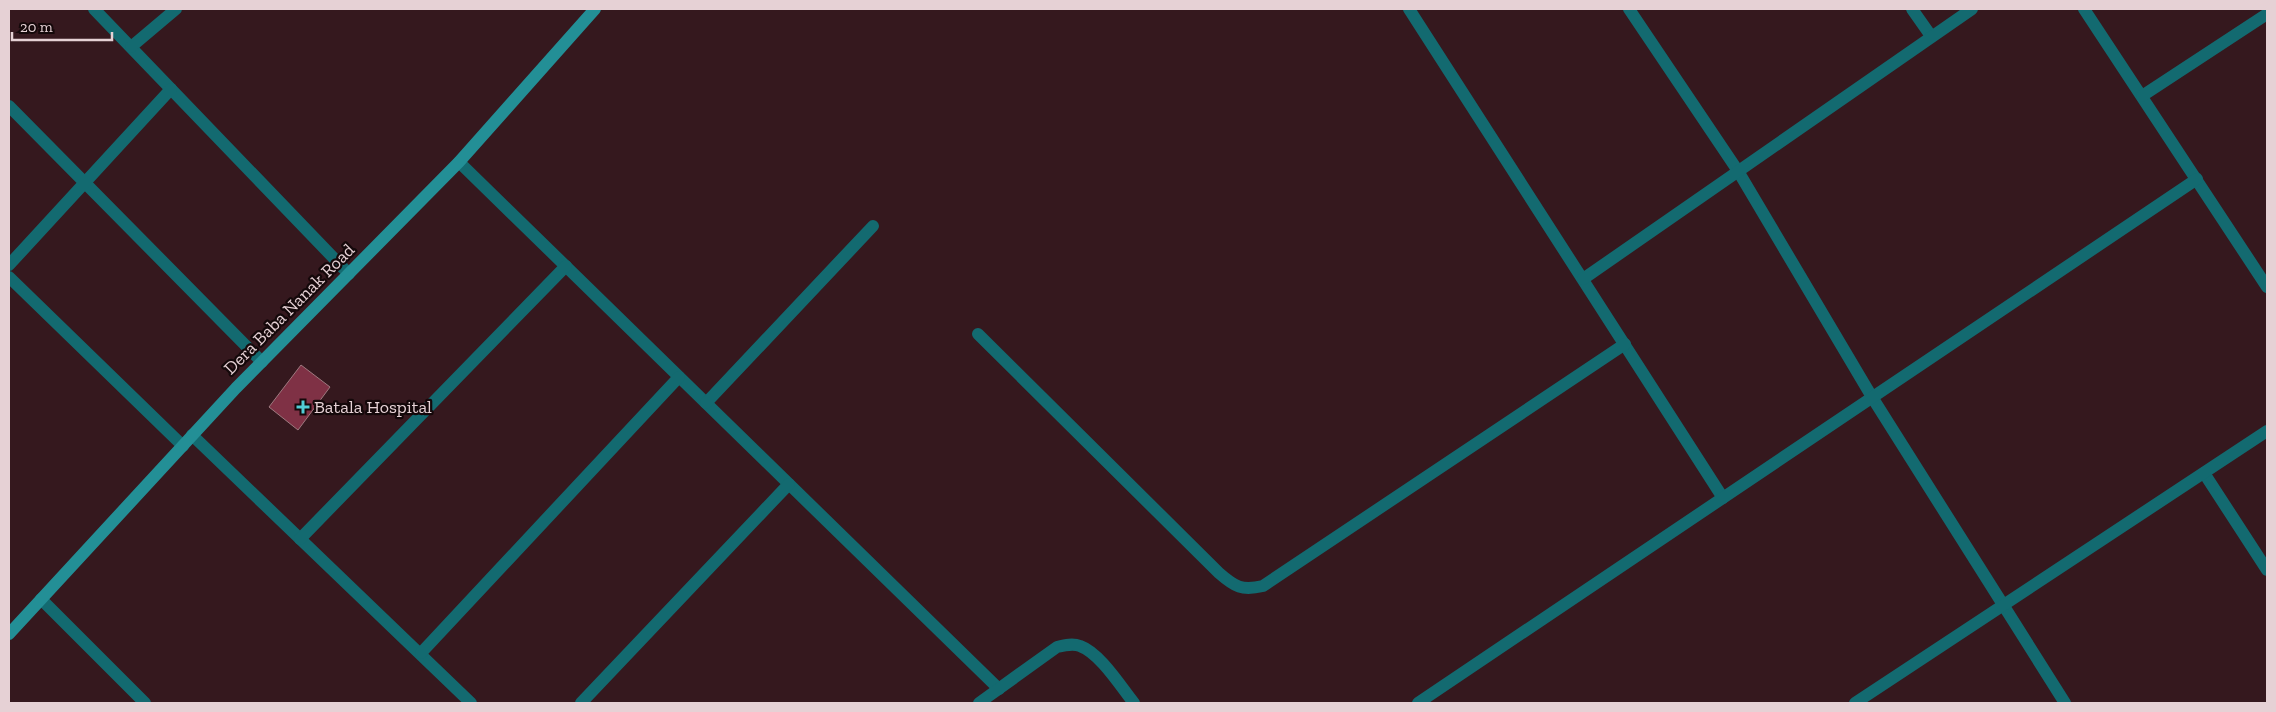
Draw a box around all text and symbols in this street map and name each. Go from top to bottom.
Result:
scale bar [12,10,112,42]
text: 20 m [20,18,53,36]
street label: Dera Baba Nanak Road [219,239,359,379]
place label: Batala Hospital [314,396,432,418]
marker: Batala Hospital [296,400,310,414]

